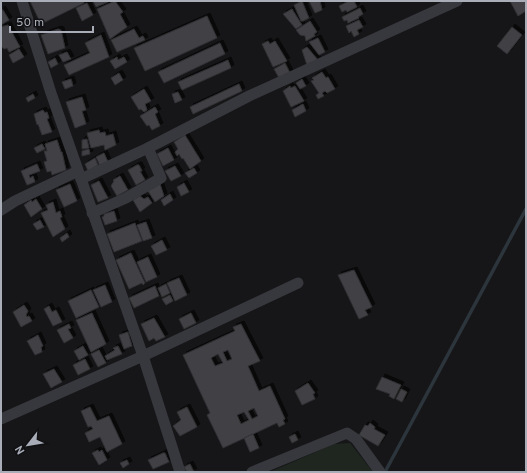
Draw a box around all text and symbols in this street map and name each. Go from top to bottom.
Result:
scale bar [10,8,93,34]
text: 50 m [16,15,44,31]
north arrow [8,425,48,465]
text: N [12,443,28,457]

